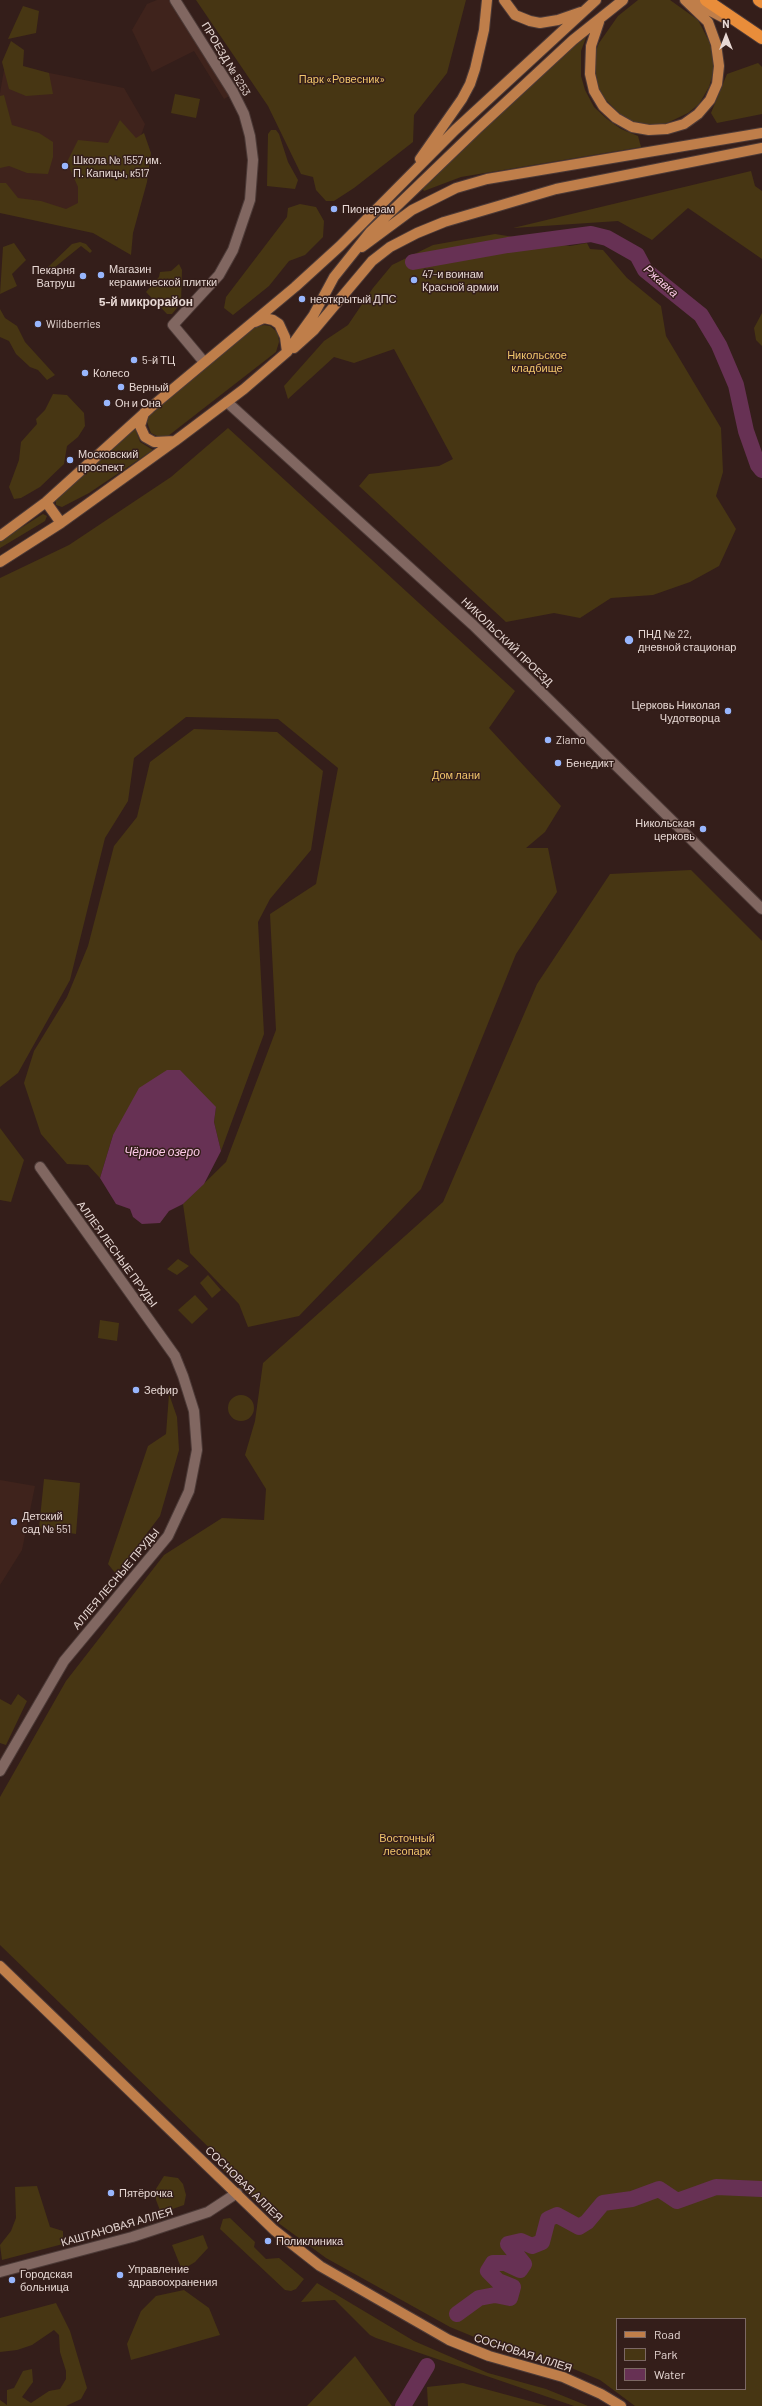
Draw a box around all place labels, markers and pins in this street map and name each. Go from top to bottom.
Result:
place label: Школа № 1557 им. П. Капицы, к517 [73,153,162,179]
marker: Школа № 1557 им. П. Капицы, к517 [60,161,70,171]
place label: Пионерам [342,202,394,216]
marker: Пионерам [329,204,339,214]
place label: Магазин керамической плитки [109,262,217,288]
place label: Пекарня Ватруш [32,263,75,289]
place label: 47-и воинам Красной армии [422,267,499,293]
marker: Магазин керамической плитки [96,270,106,280]
marker: Пекарня Ватруш [78,271,88,281]
marker: 47-и воинам Красной армии [409,275,419,285]
place label: неоткрытый ДПС [310,292,397,306]
marker: неоткрытый ДПС [297,294,307,304]
place label: Wildberries [46,317,101,331]
marker: Wildberries [33,319,43,329]
place label: 5-й ТЦ [142,353,175,367]
marker: 5-й ТЦ [129,355,139,365]
place label: Колесо [93,366,130,380]
marker: Колесо [80,368,90,378]
place label: Верный [129,380,169,394]
marker: Верный [116,382,126,392]
place label: Он и Она [115,396,161,410]
marker: Он и Она [102,398,112,408]
place label: Московский проспект [78,447,138,473]
marker: Московский проспект [65,455,75,465]
place label: ПНД № 22, дневной стационар [638,627,736,653]
marker: ПНД № 22, дневной стационар [623,634,635,646]
place label: Церковь Николая Чудотворца [631,698,720,724]
marker: Церковь Николая Чудотворца [723,706,733,716]
place label: Ziamo [556,733,585,747]
marker: Ziamo [543,735,553,745]
place label: Бенедикт [566,756,614,770]
marker: Бенедикт [553,758,563,768]
place label: Никольская церковь [635,816,695,842]
marker: Никольская церковь [698,824,708,834]
place label: Зефир [144,1383,178,1397]
marker: Зефир [131,1385,141,1395]
place label: Детский сад № 551 [22,1509,71,1535]
marker: Детский сад № 551 [9,1517,19,1527]
place label: Пятёрочка [119,2186,173,2200]
marker: Пятёрочка [106,2188,116,2198]
place label: Поликлиника [276,2234,343,2248]
marker: Поликлиника [263,2236,273,2246]
place label: Управление здравоохранения [128,2262,217,2288]
place label: Городская больница [20,2267,72,2293]
marker: Управление здравоохранения [115,2270,125,2280]
marker: Городская больница [7,2275,17,2285]

